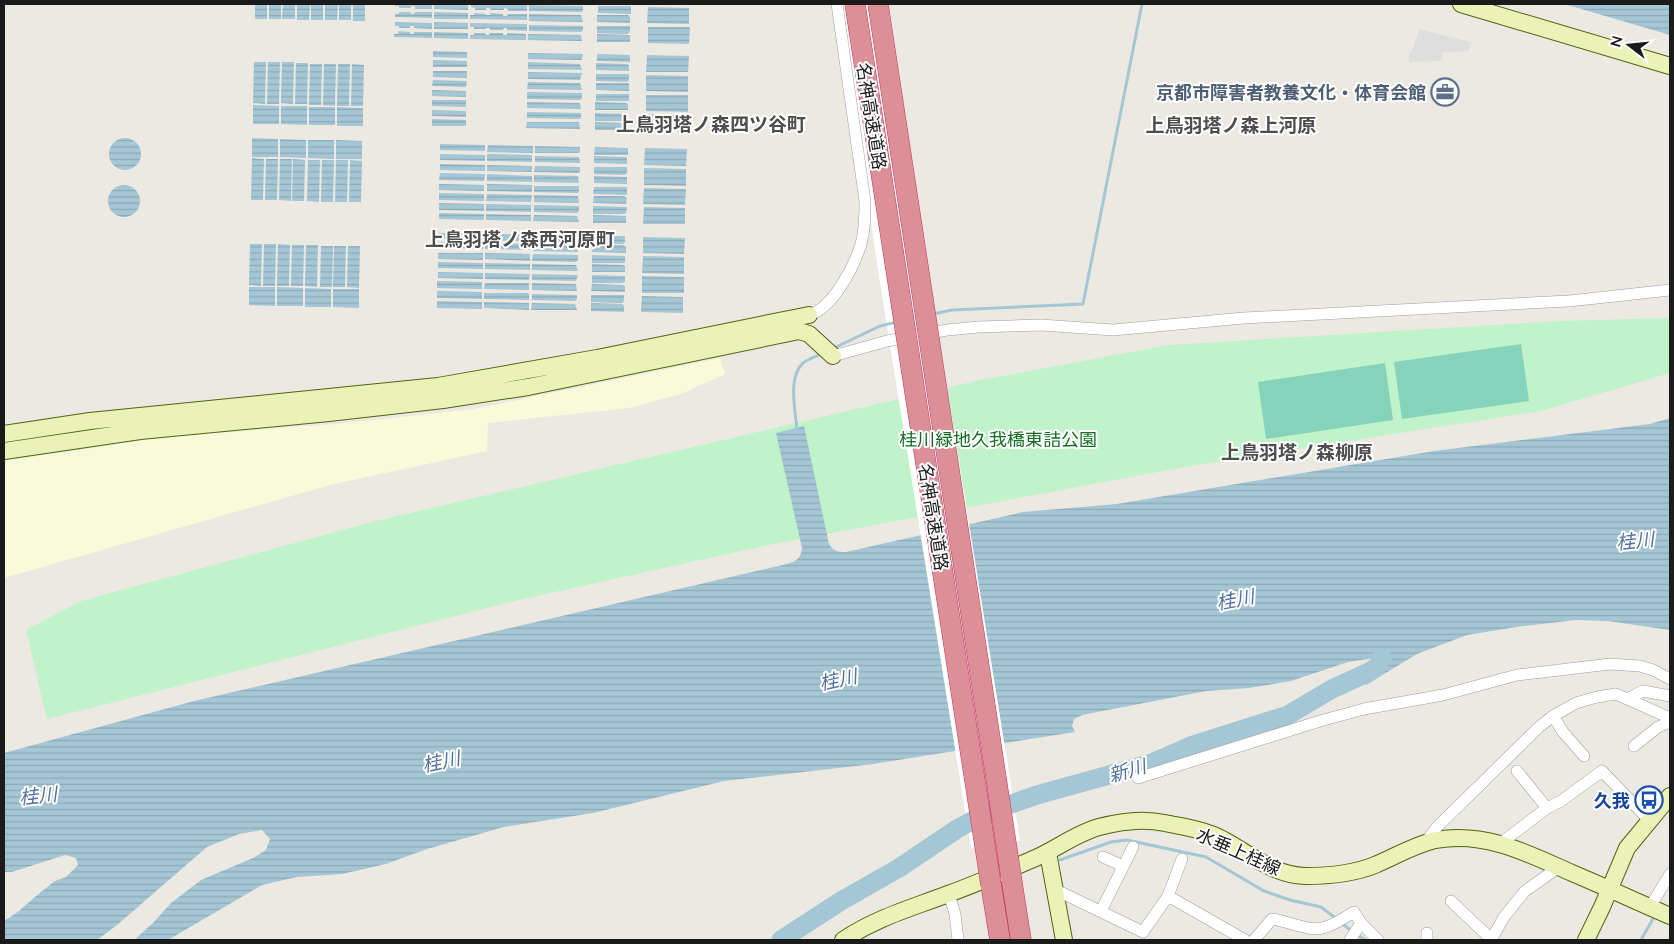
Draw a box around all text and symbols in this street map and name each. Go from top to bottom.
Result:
north arrow [1604,20,1654,70]
text: N [1606,34,1626,49]
street label: 名神高速道路 [853,61,891,171]
office icon: 京都市障害者教養文化・体育会館 [1430,77,1460,107]
place label: 京都市障害者教養文化・体育会館 [1156,81,1426,103]
district label: 上鳥羽塔ノ森四ツ谷町 [616,112,806,135]
district label: 上鳥羽塔ノ森上河原 [1145,113,1317,136]
district label: 上鳥羽塔ノ森西河原町 [425,227,615,250]
park label: 桂川緑地久我橋東詰公園 [899,428,1097,450]
district label: 上鳥羽塔ノ森柳原 [1221,440,1373,463]
street label: 名神高速道路 [915,462,953,572]
water label: 桂川 [1615,526,1657,553]
water label: 桂川 [1214,584,1258,614]
water label: 桂川 [817,663,861,694]
water label: 桂川 [420,745,464,776]
water label: 新川 [1106,753,1150,786]
water label: 桂川 [18,781,60,808]
bus stop icon: 久我 [1634,785,1664,815]
place label: 久我 [1594,789,1630,811]
street label: 水垂上桂線 [1193,823,1285,879]

